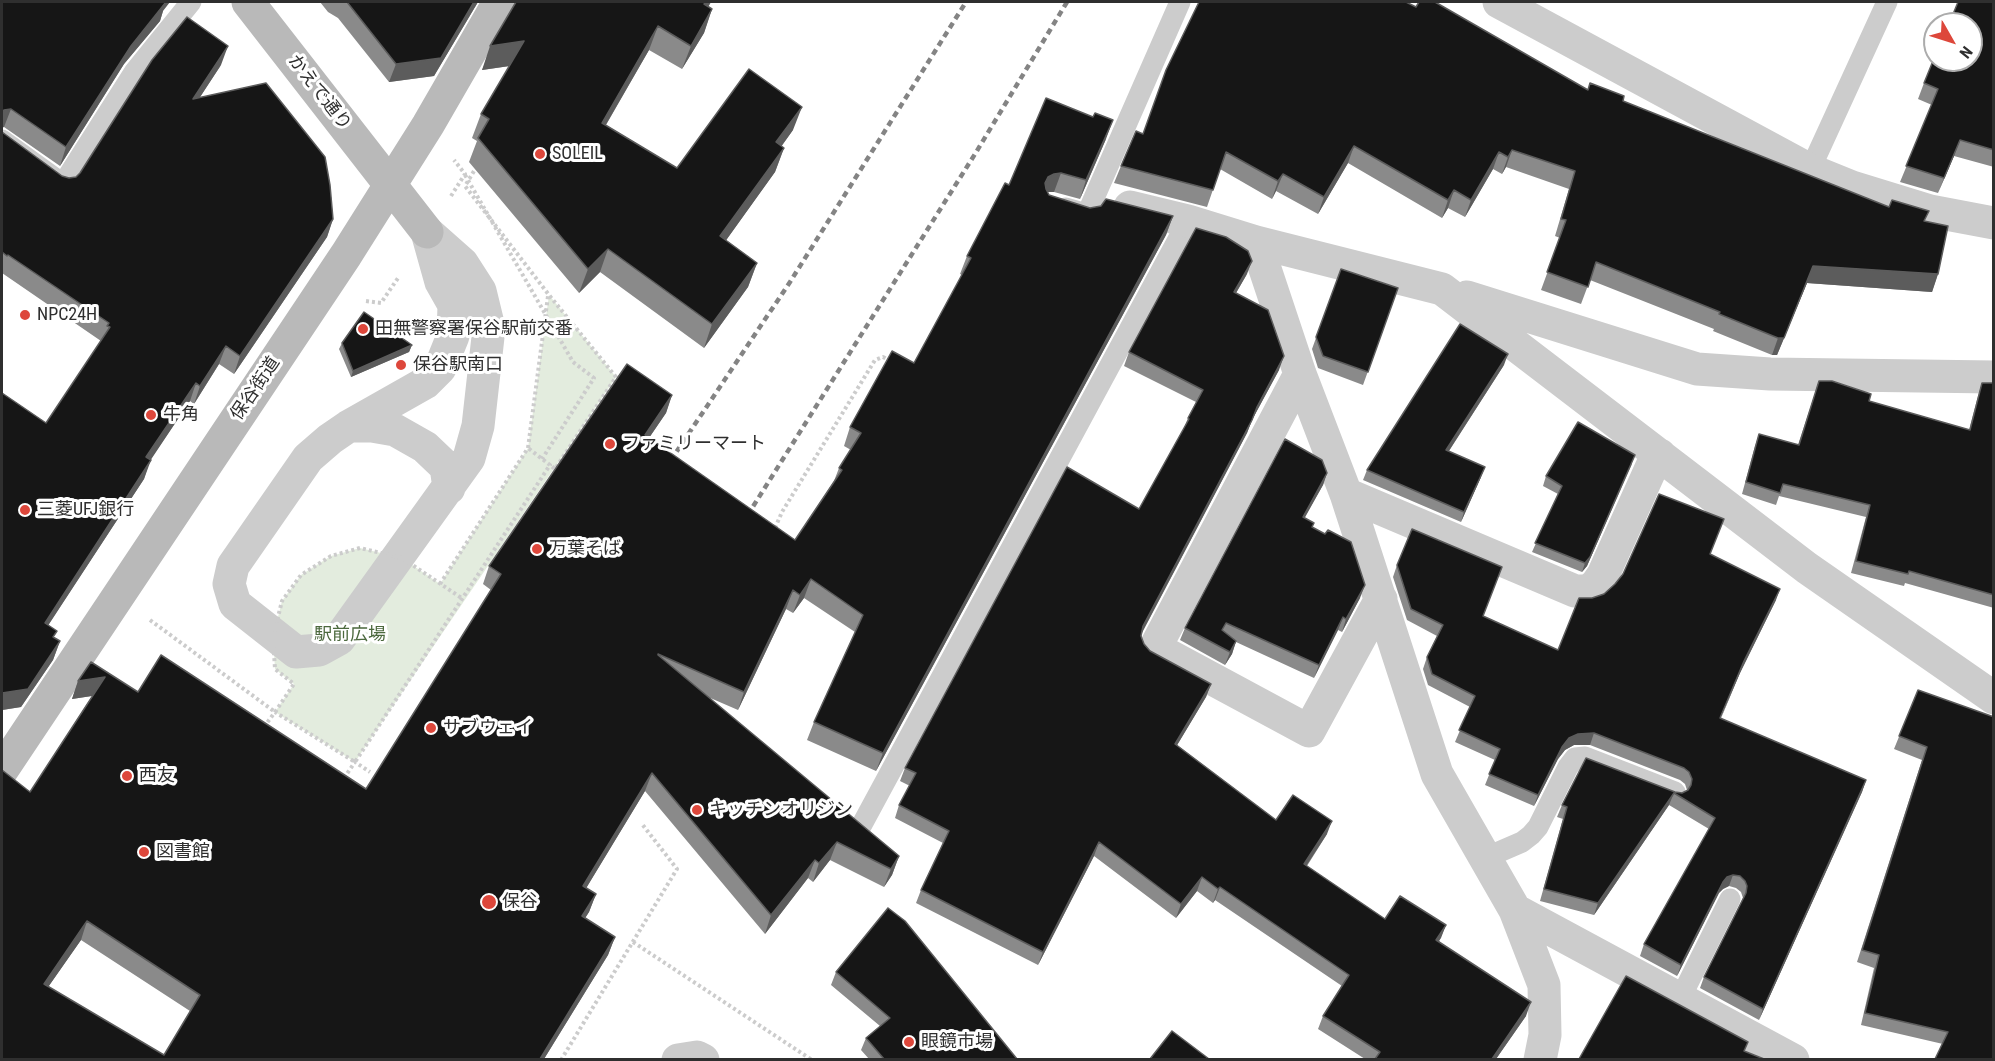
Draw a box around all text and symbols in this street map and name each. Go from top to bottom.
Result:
north arrow [1923,12,1983,72]
text: N [1955,43,1976,62]
street label: かえで通り [283,51,355,135]
place label: SOLEIL [552,143,603,165]
marker: SOLEIL [533,147,547,161]
place label: NPC24H [37,304,97,326]
marker: NPC24H [18,308,32,322]
place label: 田無警察署保谷駅前交番 [375,318,573,340]
marker: 田無警察署保谷駅前交番 [356,322,370,336]
street label: 保谷街道 [227,353,285,425]
place label: 保谷駅南口 [413,354,503,376]
marker: 保谷駅南口 [394,358,408,372]
place label: 牛角 [163,404,199,426]
marker: 牛角 [144,408,158,422]
place label: ファミリーマート [622,433,766,455]
marker: ファミリーマート [603,437,617,451]
place label: 三菱UFJ銀行 [37,499,134,521]
marker: 三菱UFJ銀行 [18,503,32,517]
place label: 万葉そば [549,538,621,560]
marker: 万葉そば [530,542,544,556]
park label: 駅前広場 [314,624,386,646]
place label: サブウェイ [443,717,533,739]
marker: サブウェイ [424,721,438,735]
place label: 西友 [139,765,175,787]
marker: 西友 [120,769,134,783]
place label: キッチンオリジン [709,799,853,821]
marker: キッチンオリジン [690,803,704,817]
place label: 図書館 [156,841,210,863]
marker: 図書館 [137,845,151,859]
place label: 保谷 [502,891,538,913]
marker: 保谷 [480,893,498,911]
place label: 眼鏡市場 [921,1031,993,1053]
marker: 眼鏡市場 [902,1035,916,1049]

